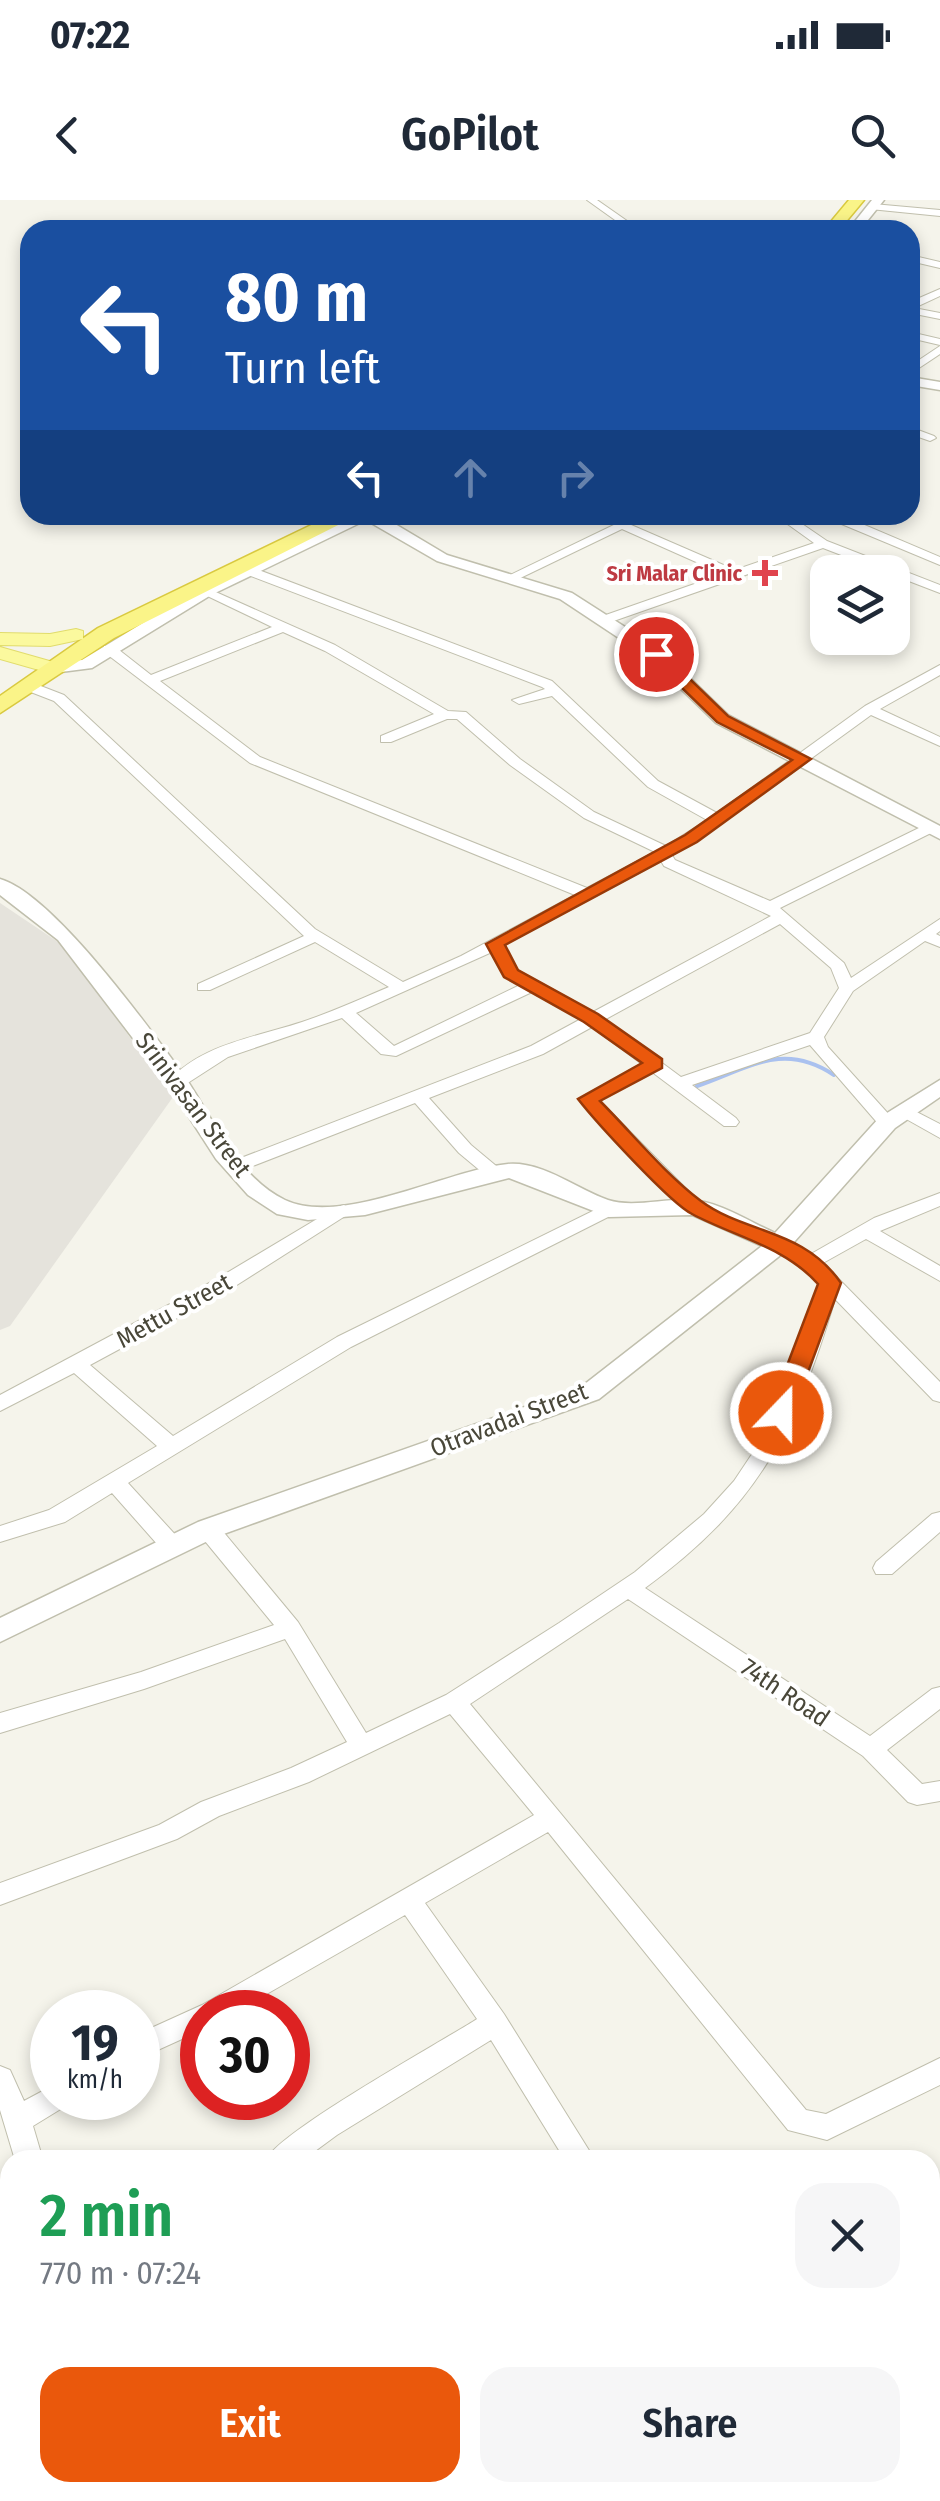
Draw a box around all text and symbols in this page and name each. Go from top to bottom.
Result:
text: 07:22 [50,12,130,58]
icon: back [40,108,95,163]
text: GoPilot [401,108,539,162]
icon: search [845,108,900,163]
text: 80 m [225,256,368,340]
icon: left [60,260,190,390]
text: Turn left [225,341,380,395]
icon: left [338,450,393,505]
icon: ahead [443,450,498,505]
icon: right [548,450,603,505]
map controls [810,555,910,655]
button: layers [810,555,910,655]
place label: Sri Malar Clinic [606,560,742,587]
marker: Sri Malar Clinic [752,560,778,586]
pin [614,612,699,697]
icon: arrive [629,627,684,682]
street label: Srinivasan Street [129,1027,258,1184]
street label: Mettu Street [111,1267,237,1355]
position arrow [729,1361,833,1465]
street label: Otravadai Street [426,1376,593,1464]
street label: 74th Road [735,1652,835,1734]
speed limit sign: 30 [180,1990,310,2120]
text: 19 [71,2013,118,2073]
text: km/h [67,2065,123,2095]
text: 2 min [40,2180,173,2252]
button: close [795,2183,900,2288]
text: 770 m · 07:24 [40,2254,201,2292]
button: Exit [40,2367,460,2482]
button: Share [480,2367,900,2482]

